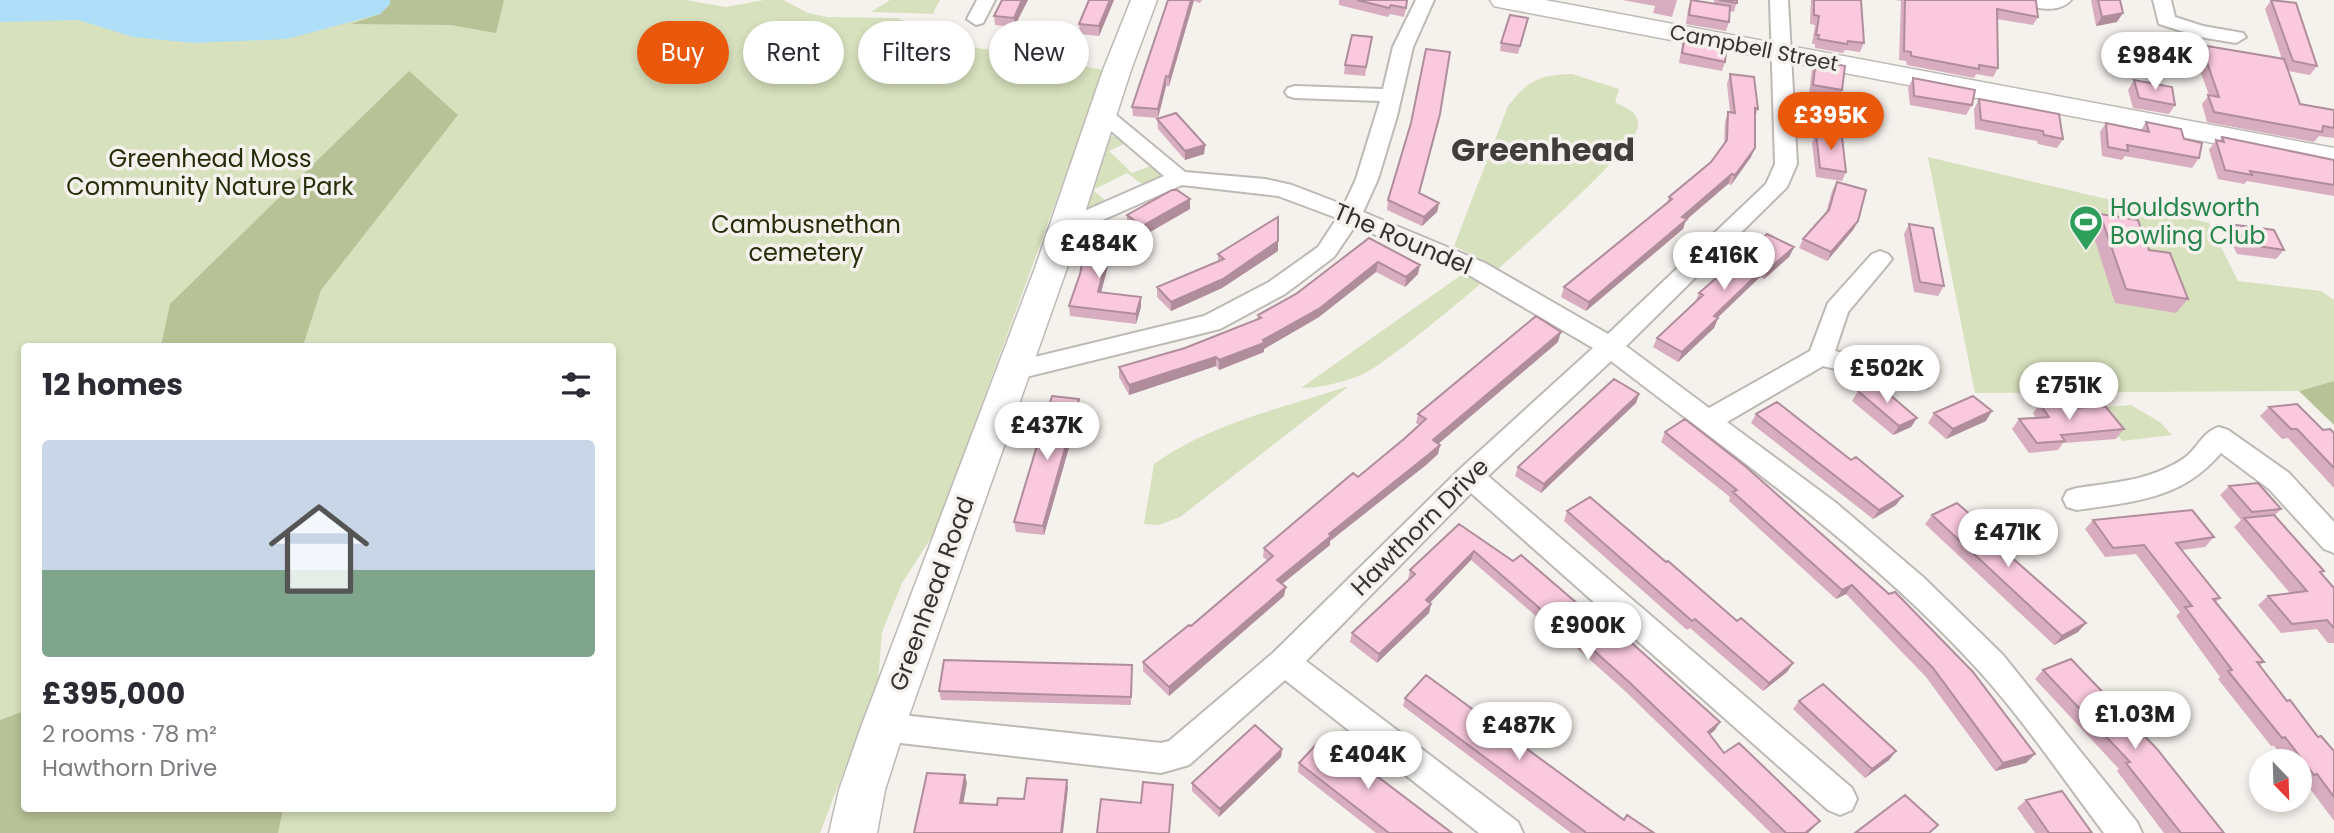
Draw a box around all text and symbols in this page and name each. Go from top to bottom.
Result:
street label: Campbell Street [1667,17,1841,78]
chip: Buy [637,21,729,84]
chip: Rent [743,21,844,84]
chip: Filters [858,21,975,84]
chip: New [989,21,1089,84]
pin: £984K [2106,32,2204,92]
text: £984K [2117,39,2193,71]
pin: £395K [1782,92,1880,152]
text: £395K [1794,99,1868,131]
district label: Greenhead [1451,127,1635,172]
park label: Greenhead Moss Community Nature Park [66,142,354,203]
place label: Houldsworth Bowling Club [2110,191,2266,252]
street label: The Roundel [1329,195,1477,283]
sports icon: Houldsworth Bowling Club [2067,203,2105,252]
park label: Cambusnethan cemetery [711,208,901,269]
pin: £484K [1050,220,1148,280]
text: £484K [1060,227,1138,259]
pin: £416K [1675,232,1773,292]
text: £416K [1689,239,1759,271]
pin: £502K [1838,346,1936,405]
text: £502K [1850,352,1924,384]
pin: £751K [2020,362,2118,422]
text: 12 homes [42,363,183,406]
icon: filters [557,366,595,404]
text: £751K [2035,369,2103,401]
pin: £437K [998,402,1096,462]
text: £437K [1010,409,1084,441]
street label: Hawthorn Drive [1343,450,1496,603]
icon: home [256,486,382,612]
street label: Greenhead Road [881,492,982,695]
pin: £471K [1959,510,2057,569]
text: £471K [1974,516,2042,548]
pin: £900K [1539,602,1637,662]
text: £900K [1550,609,1626,641]
text: £395,000 [42,672,185,715]
pin: £1.03M [2078,692,2192,751]
text: £1.03M [2095,698,2175,730]
pin: £487K [1470,702,1568,762]
text: £487K [1482,709,1556,741]
text: 2 rooms · 78 m² [42,718,217,750]
pin: £404K [1319,732,1417,791]
text: £404K [1329,738,1407,770]
north arrow [2249,749,2312,812]
map controls [2249,749,2312,812]
text: Hawthorn Drive [42,752,217,784]

